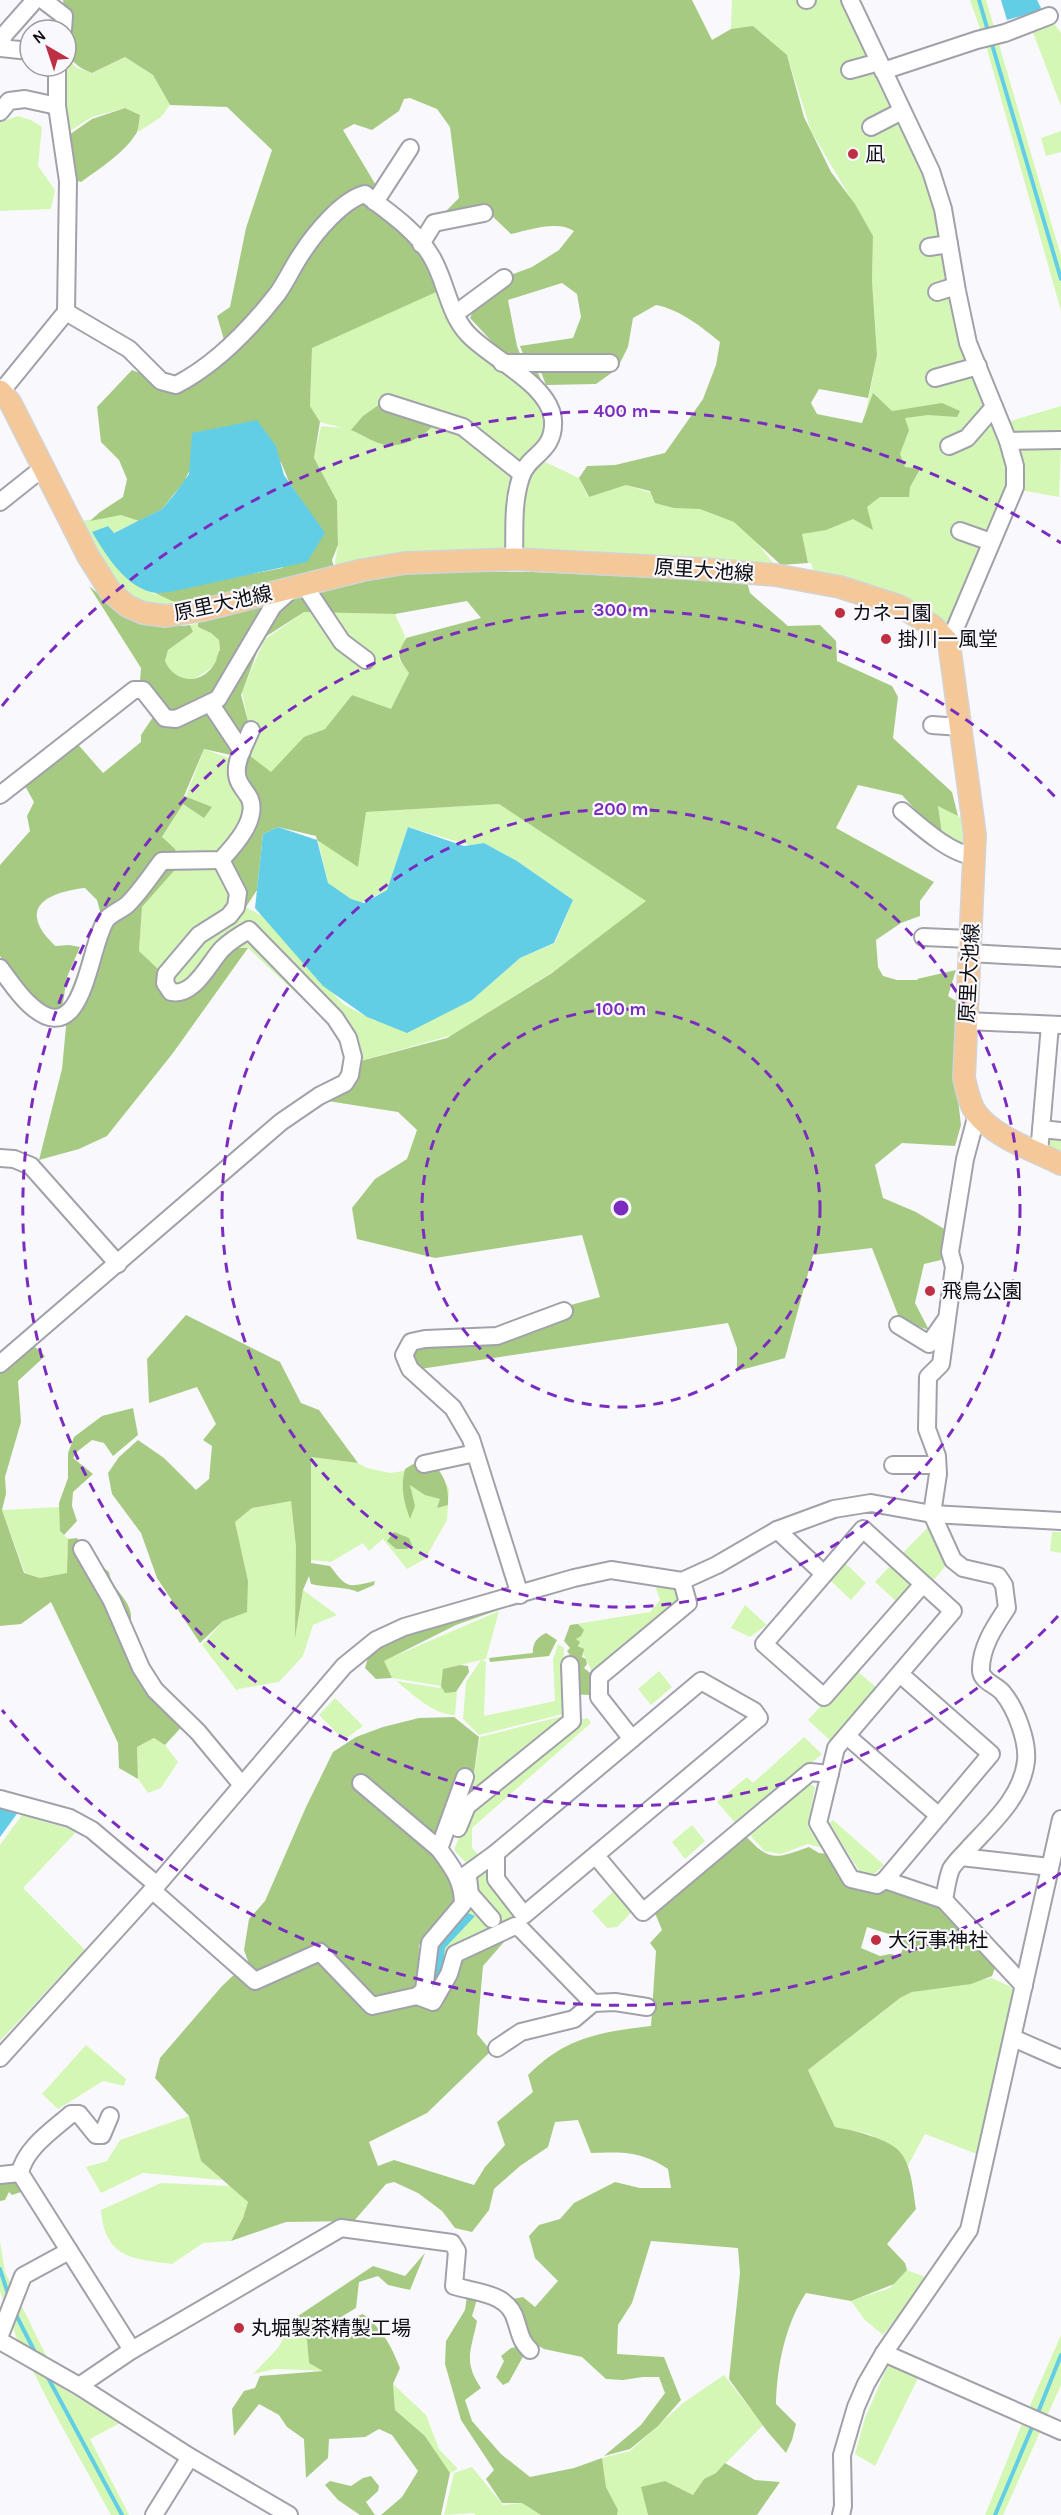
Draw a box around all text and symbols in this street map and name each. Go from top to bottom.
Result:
north arrow [18,18,78,78]
text: N [28,26,49,48]
place label: 凪 [865,143,885,166]
marker: 凪 [846,147,860,161]
text: 400 m [593,400,649,422]
street label: 原里大池線 [653,556,755,585]
street label: 原里大池線 [172,582,274,625]
text: 300 m [593,599,649,621]
place label: カネコ園 [852,602,932,625]
marker: カネコ園 [833,606,847,620]
place label: 掛川一風堂 [898,628,998,651]
marker: 掛川一風堂 [879,632,893,646]
text: 200 m [593,798,649,820]
street label: 原里大池線 [955,922,984,1024]
text: 100 m [596,998,646,1020]
centre of rings [611,1198,631,1218]
place label: 飛鳥公園 [942,1280,1022,1303]
marker: 飛鳥公園 [923,1284,937,1298]
place label: 大行事神社 [888,1929,988,1952]
marker: 大行事神社 [869,1933,883,1947]
place label: 丸堀製茶精製工場 [251,2317,411,2340]
marker: 丸堀製茶精製工場 [232,2321,246,2335]

